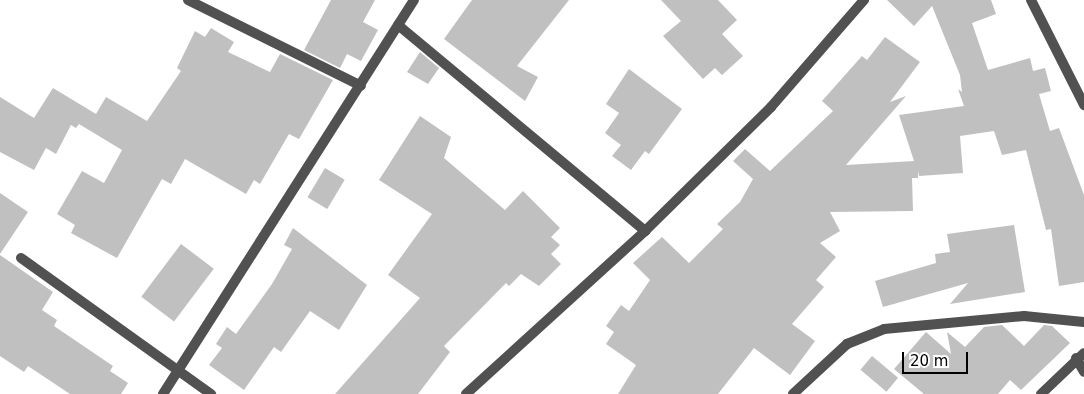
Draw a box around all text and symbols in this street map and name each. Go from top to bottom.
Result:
scale bar [904,342,970,374]
text: 20 m [910,352,948,370]

